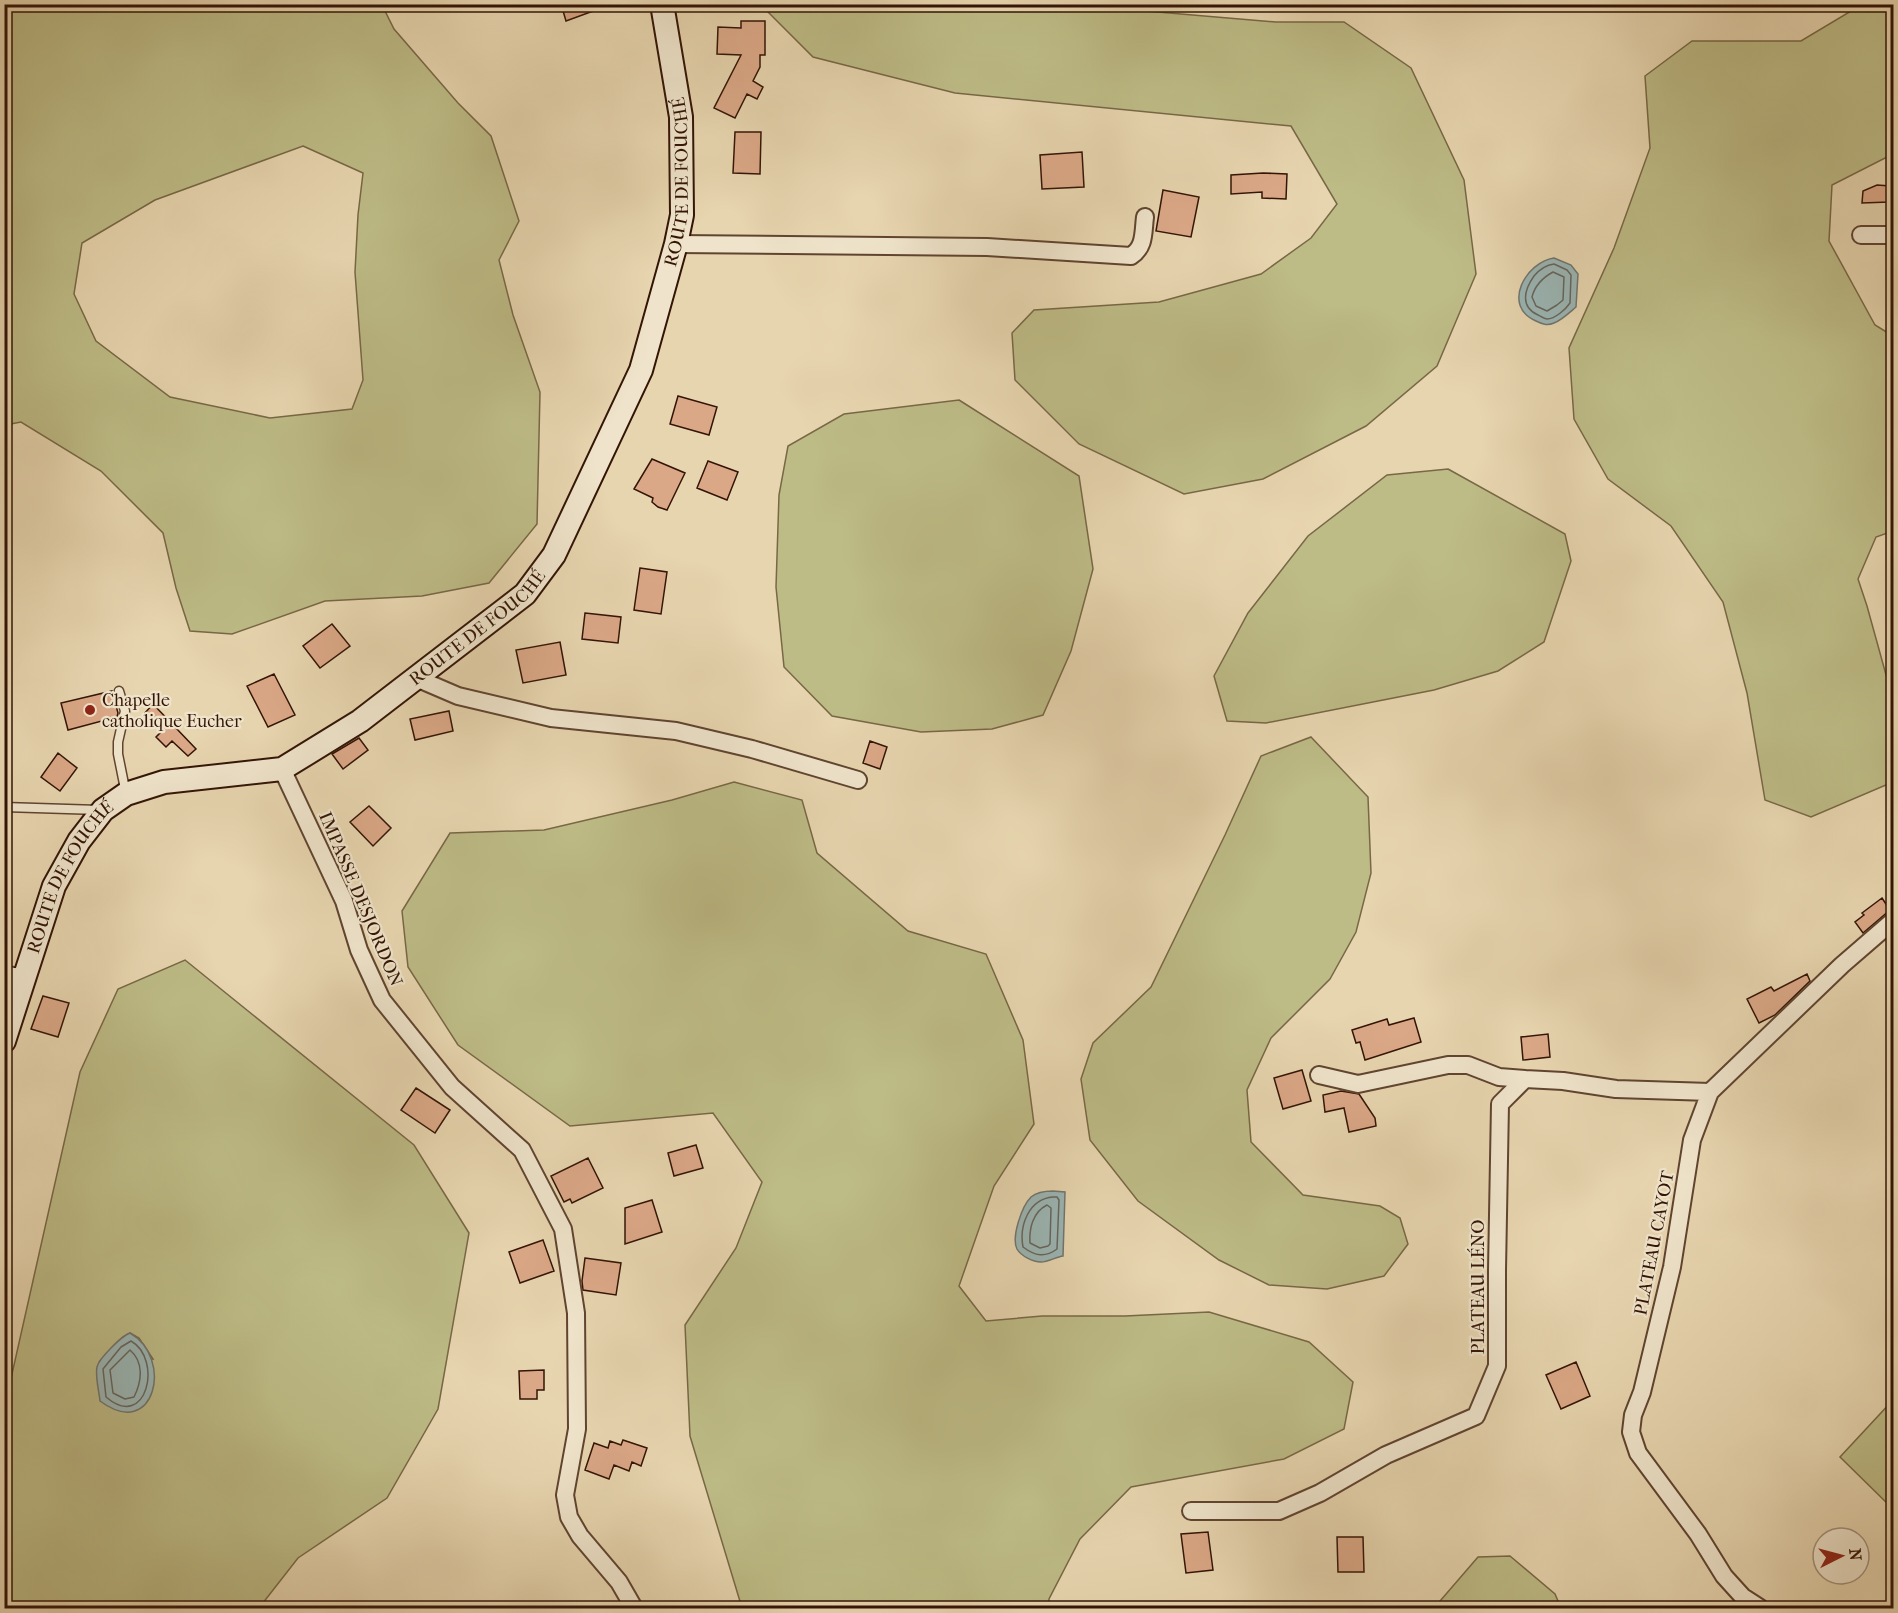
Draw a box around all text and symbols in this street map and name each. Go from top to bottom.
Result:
street label: ROUTE DE FOUCHÉ [660,95,693,269]
street label: ROUTE DE FOUCHÉ [405,565,550,690]
place label: Chapelle catholique Eucher [102,690,242,732]
marker: Chapelle catholique Eucher [83,703,97,717]
street label: ROUTE DE FOUCHÉ [23,795,117,956]
street label: IMPASSE DESJORDON [314,809,407,990]
street label: PLATEAU CAYOT [1630,1168,1679,1317]
street label: PLATEAU LÉNO [1467,1220,1489,1354]
north arrow [1811,1526,1871,1586]
text: N [1845,1547,1866,1562]

